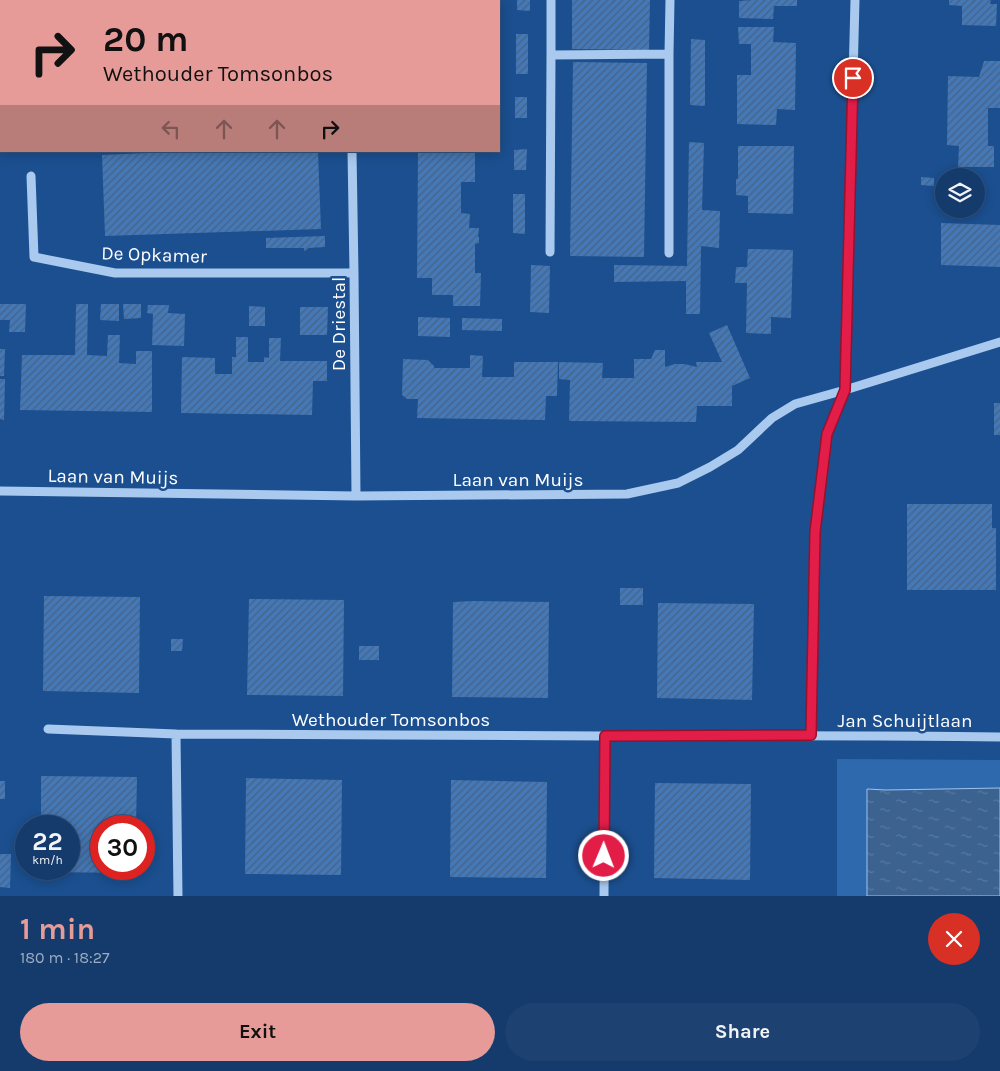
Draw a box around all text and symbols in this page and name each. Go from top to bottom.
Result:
text: 20 m [103,19,188,60]
icon: right [20,20,85,85]
pin [832,57,874,99]
text: Wethouder Tomsonbos [103,61,333,87]
icon: arrive [839,64,867,92]
icon: left [157,115,185,143]
icon: ahead [210,115,238,143]
icon: ahead [263,115,291,143]
icon: right [316,115,344,143]
map controls [935,168,985,218]
button: layers [935,168,985,218]
street label: De Opkamer [101,242,207,268]
street label: De Driestal [328,277,350,371]
street label: Laan van Muijs [47,465,179,489]
street label: Laan van Muijs [453,469,583,491]
street label: Wethouder Tomsonbos [292,709,490,731]
street label: Jan Schuijtlaan [838,710,972,732]
speed limit sign: 30 [90,815,155,880]
text: 22 [32,827,63,856]
position arrow [577,829,629,881]
text: km/h [32,853,63,867]
text: 1 min [20,911,95,947]
button: close [928,913,980,965]
text: 180 m · 18:27 [20,948,109,967]
button: Exit [20,1003,495,1061]
button: Share [505,1003,980,1061]

